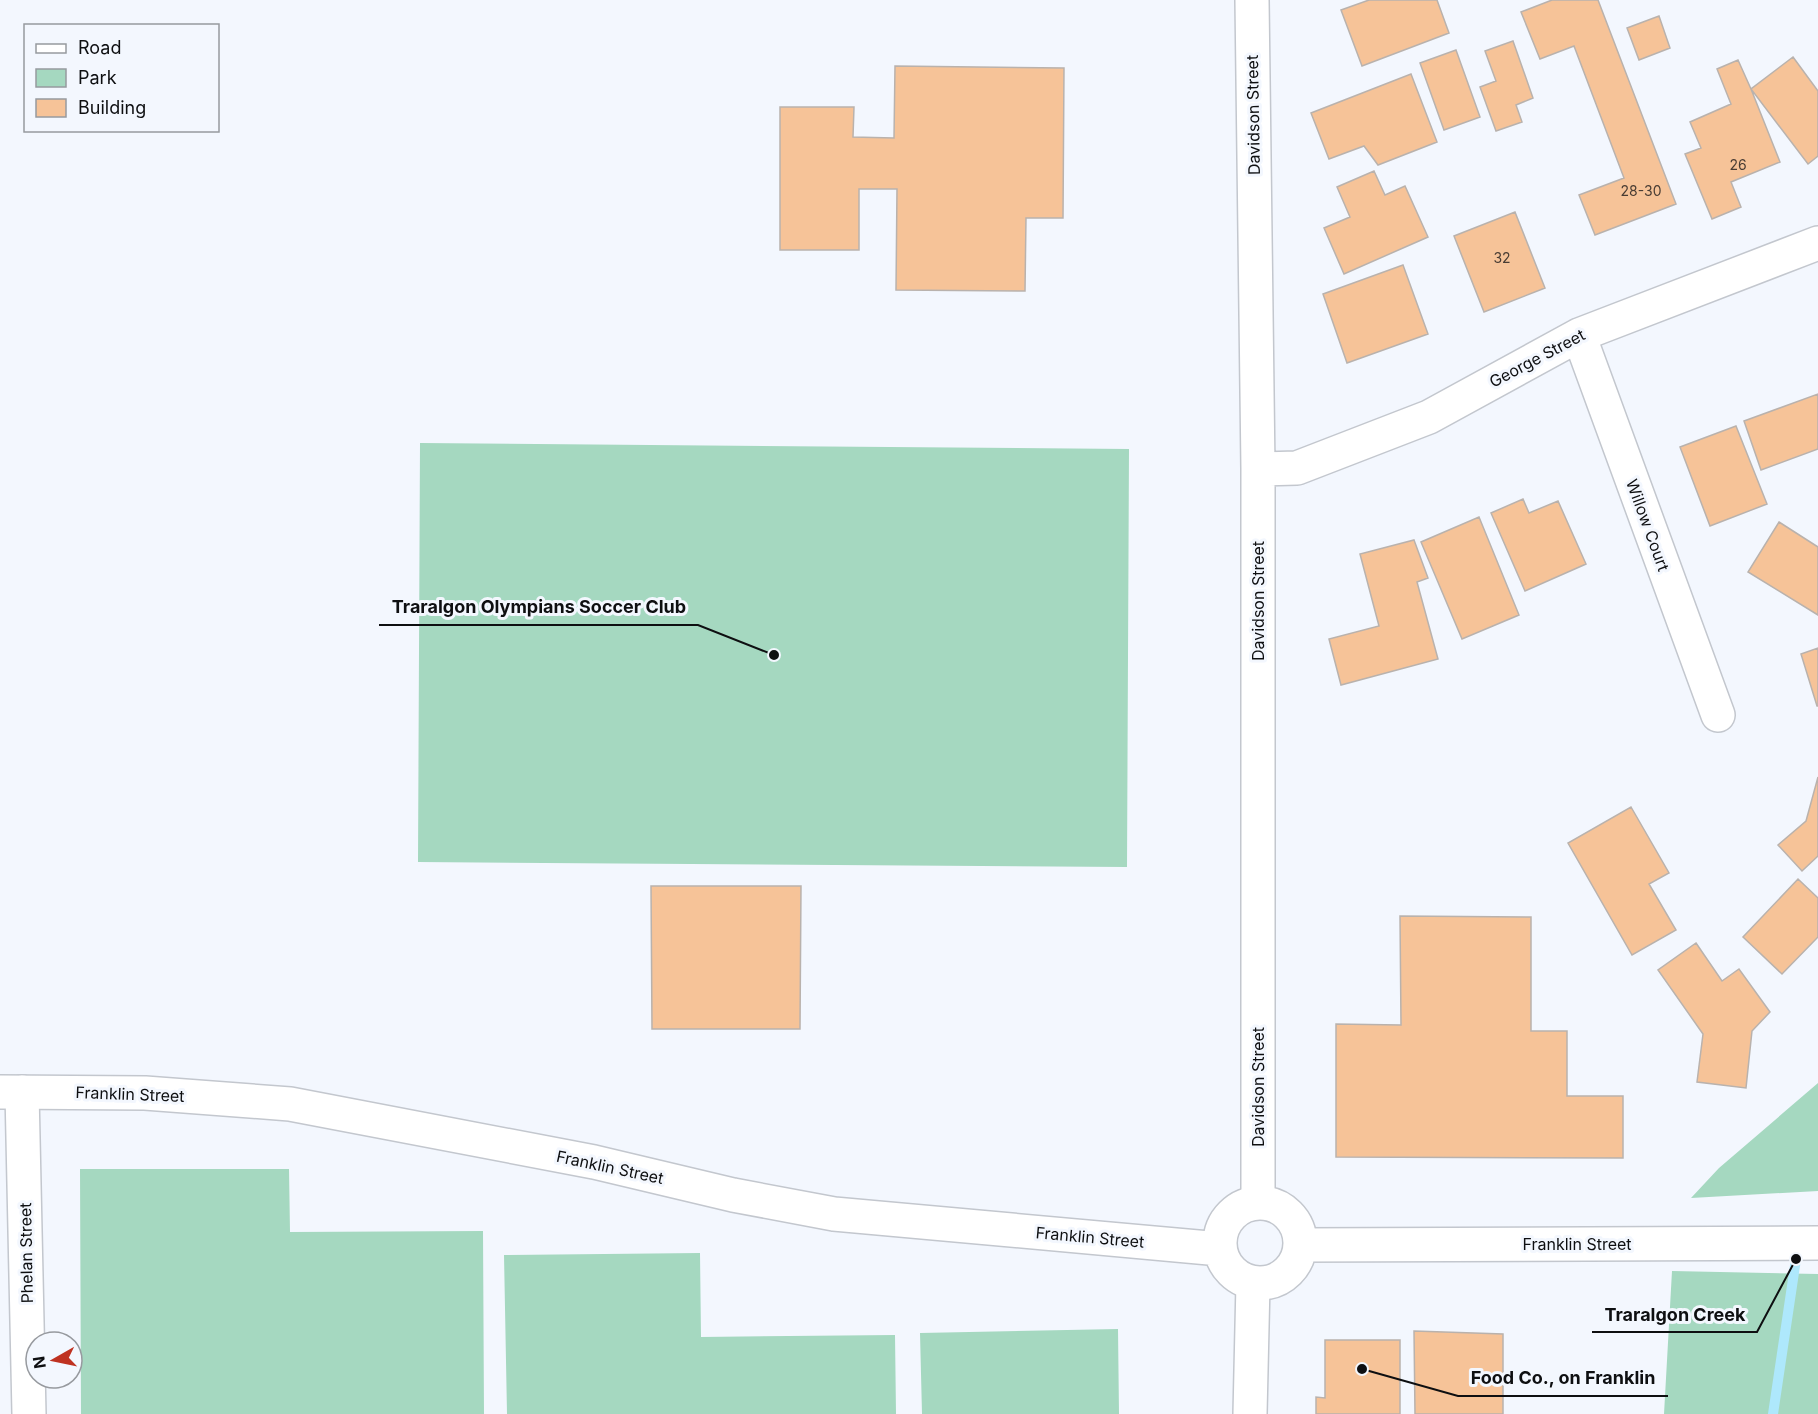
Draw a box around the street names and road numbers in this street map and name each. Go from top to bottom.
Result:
street label: Davidson Street [1242,55,1264,175]
street label: George Street [1486,324,1588,392]
street label: Willow Court [1622,476,1674,574]
street label: Davidson Street [1248,541,1268,661]
street label: Davidson Street [1248,1027,1268,1147]
street label: Franklin Street [75,1082,185,1106]
street label: Franklin Street [555,1146,665,1188]
street label: Phelan Street [15,1202,37,1304]
street label: Franklin Street [1035,1222,1145,1252]
street label: Franklin Street [1522,1234,1632,1254]

